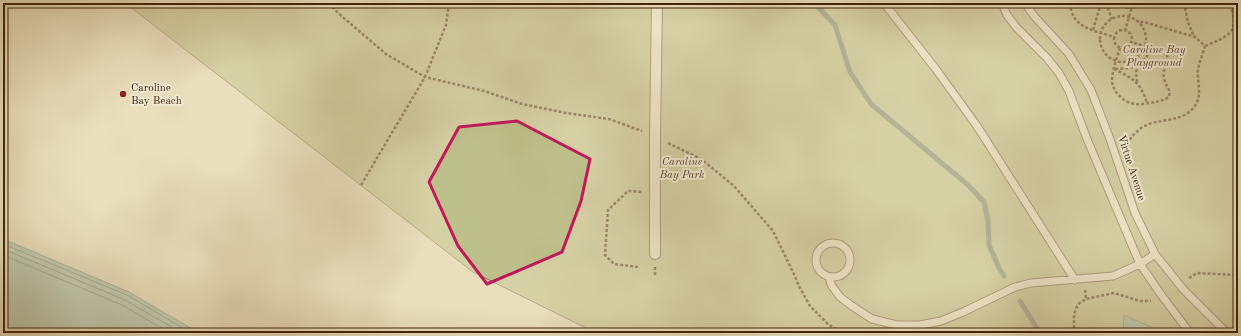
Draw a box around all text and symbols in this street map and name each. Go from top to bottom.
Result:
park label: Caroline Bay Playground [1123,45,1186,69]
place label: Caroline Bay Beach [131,83,182,107]
marker: Caroline Bay Beach [118,89,128,99]
street label: Virtue Avenue [1115,134,1147,202]
park label: Caroline Bay Park [659,157,705,181]

